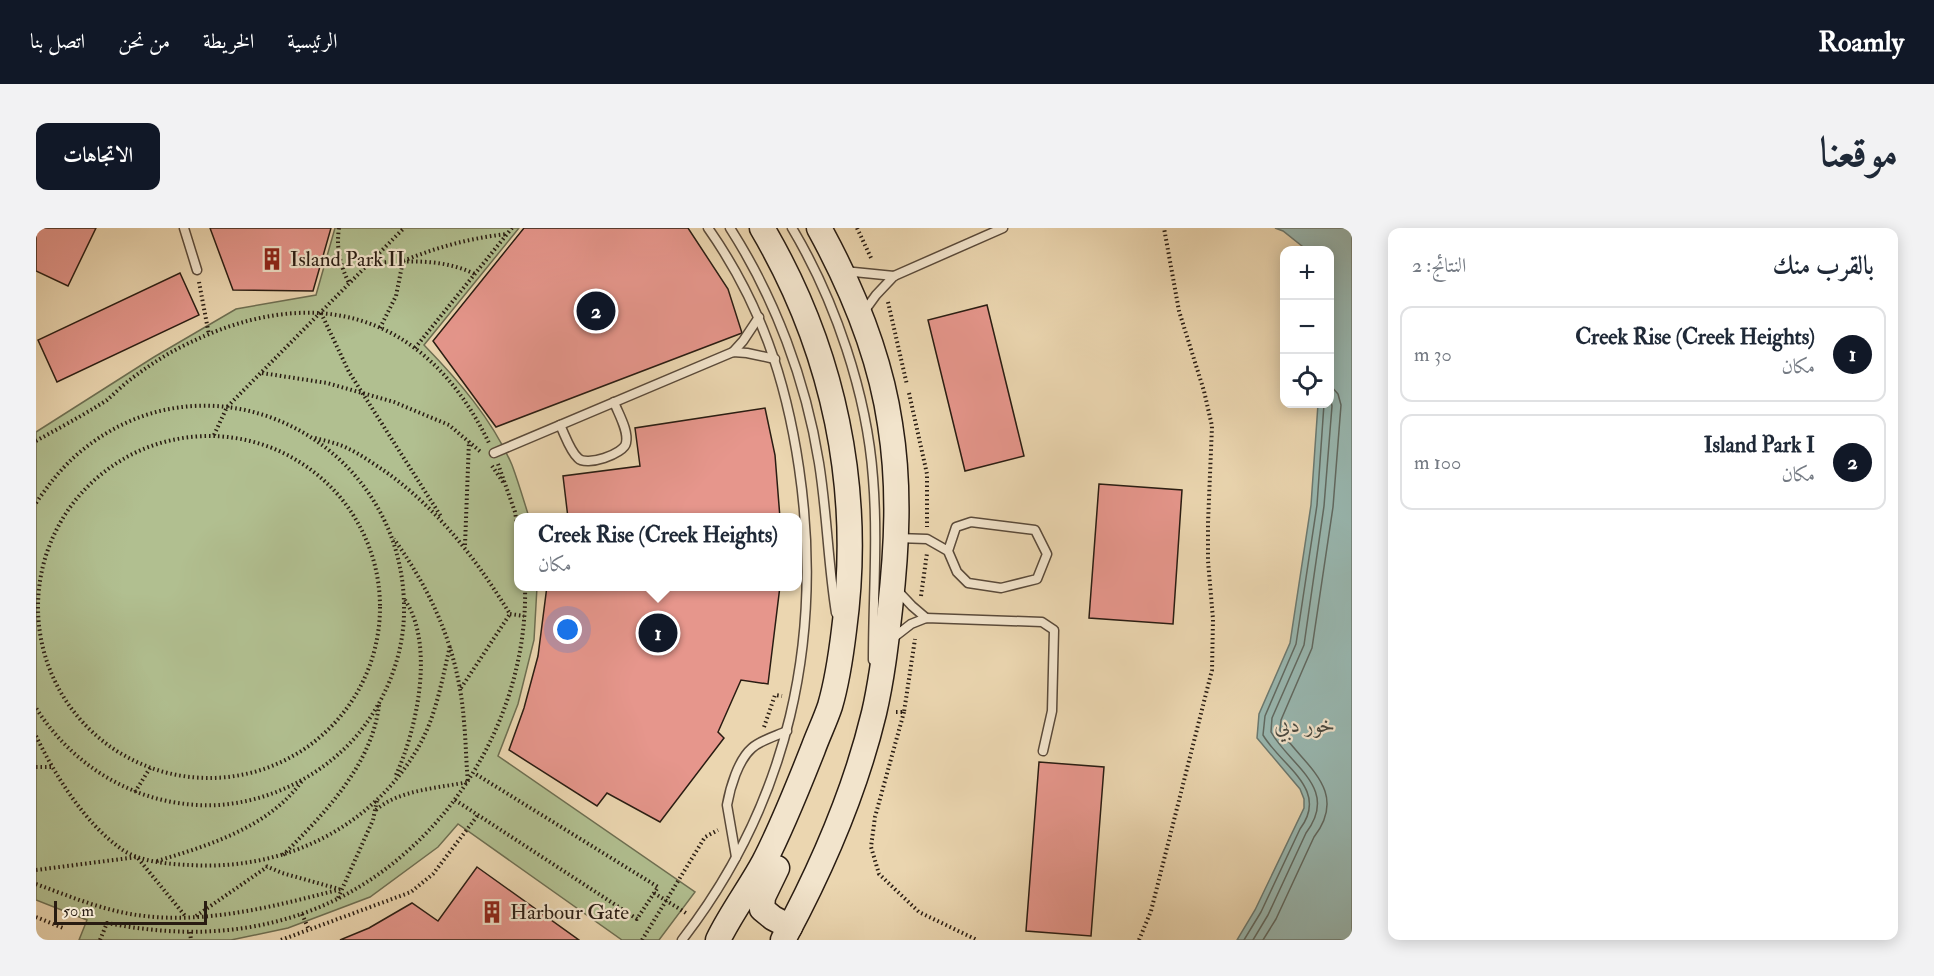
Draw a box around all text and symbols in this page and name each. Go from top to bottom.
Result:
text: Roamly [1818,25,1904,60]
text: اتصل بنا [30,28,85,55]
text: من نحن [118,28,170,55]
text: الخريطة [203,28,254,55]
text: الرئيسية [287,28,338,55]
button: الاتجاهات [36,123,160,190]
text: موقعنا [1820,127,1898,179]
building icon: Island Park II [259,246,285,272]
place label: Island Park II [290,246,405,273]
map controls [1280,246,1334,408]
button: + [1280,246,1334,300]
text: بالقرب منك [1772,250,1874,282]
text: النتائج: 2 [1412,253,1466,278]
pin: 2 [576,288,616,334]
button: − [1280,300,1334,354]
text: Creek Rise (Creek Heights) [1575,323,1815,351]
text: 30 m [1414,342,1452,367]
text: 1 [1849,342,1856,367]
button: locate [1280,354,1334,408]
text: مكان [1781,354,1815,379]
text: Island Park I [1704,431,1815,459]
text: 100 m [1414,450,1461,475]
text: 2 [1847,450,1858,475]
text: مكان [1781,462,1815,487]
popup [514,513,802,591]
text: Creek Rise (Creek Heights) [538,521,778,549]
text: مكان [538,552,572,577]
pin: 1 [638,610,678,656]
your location [553,615,582,644]
water label: خور دبي [1274,711,1336,743]
scale bar [54,898,207,926]
building icon: Harbour Gate [479,899,505,925]
place label: Harbour Gate [510,899,629,926]
text: 50 m [63,901,94,921]

